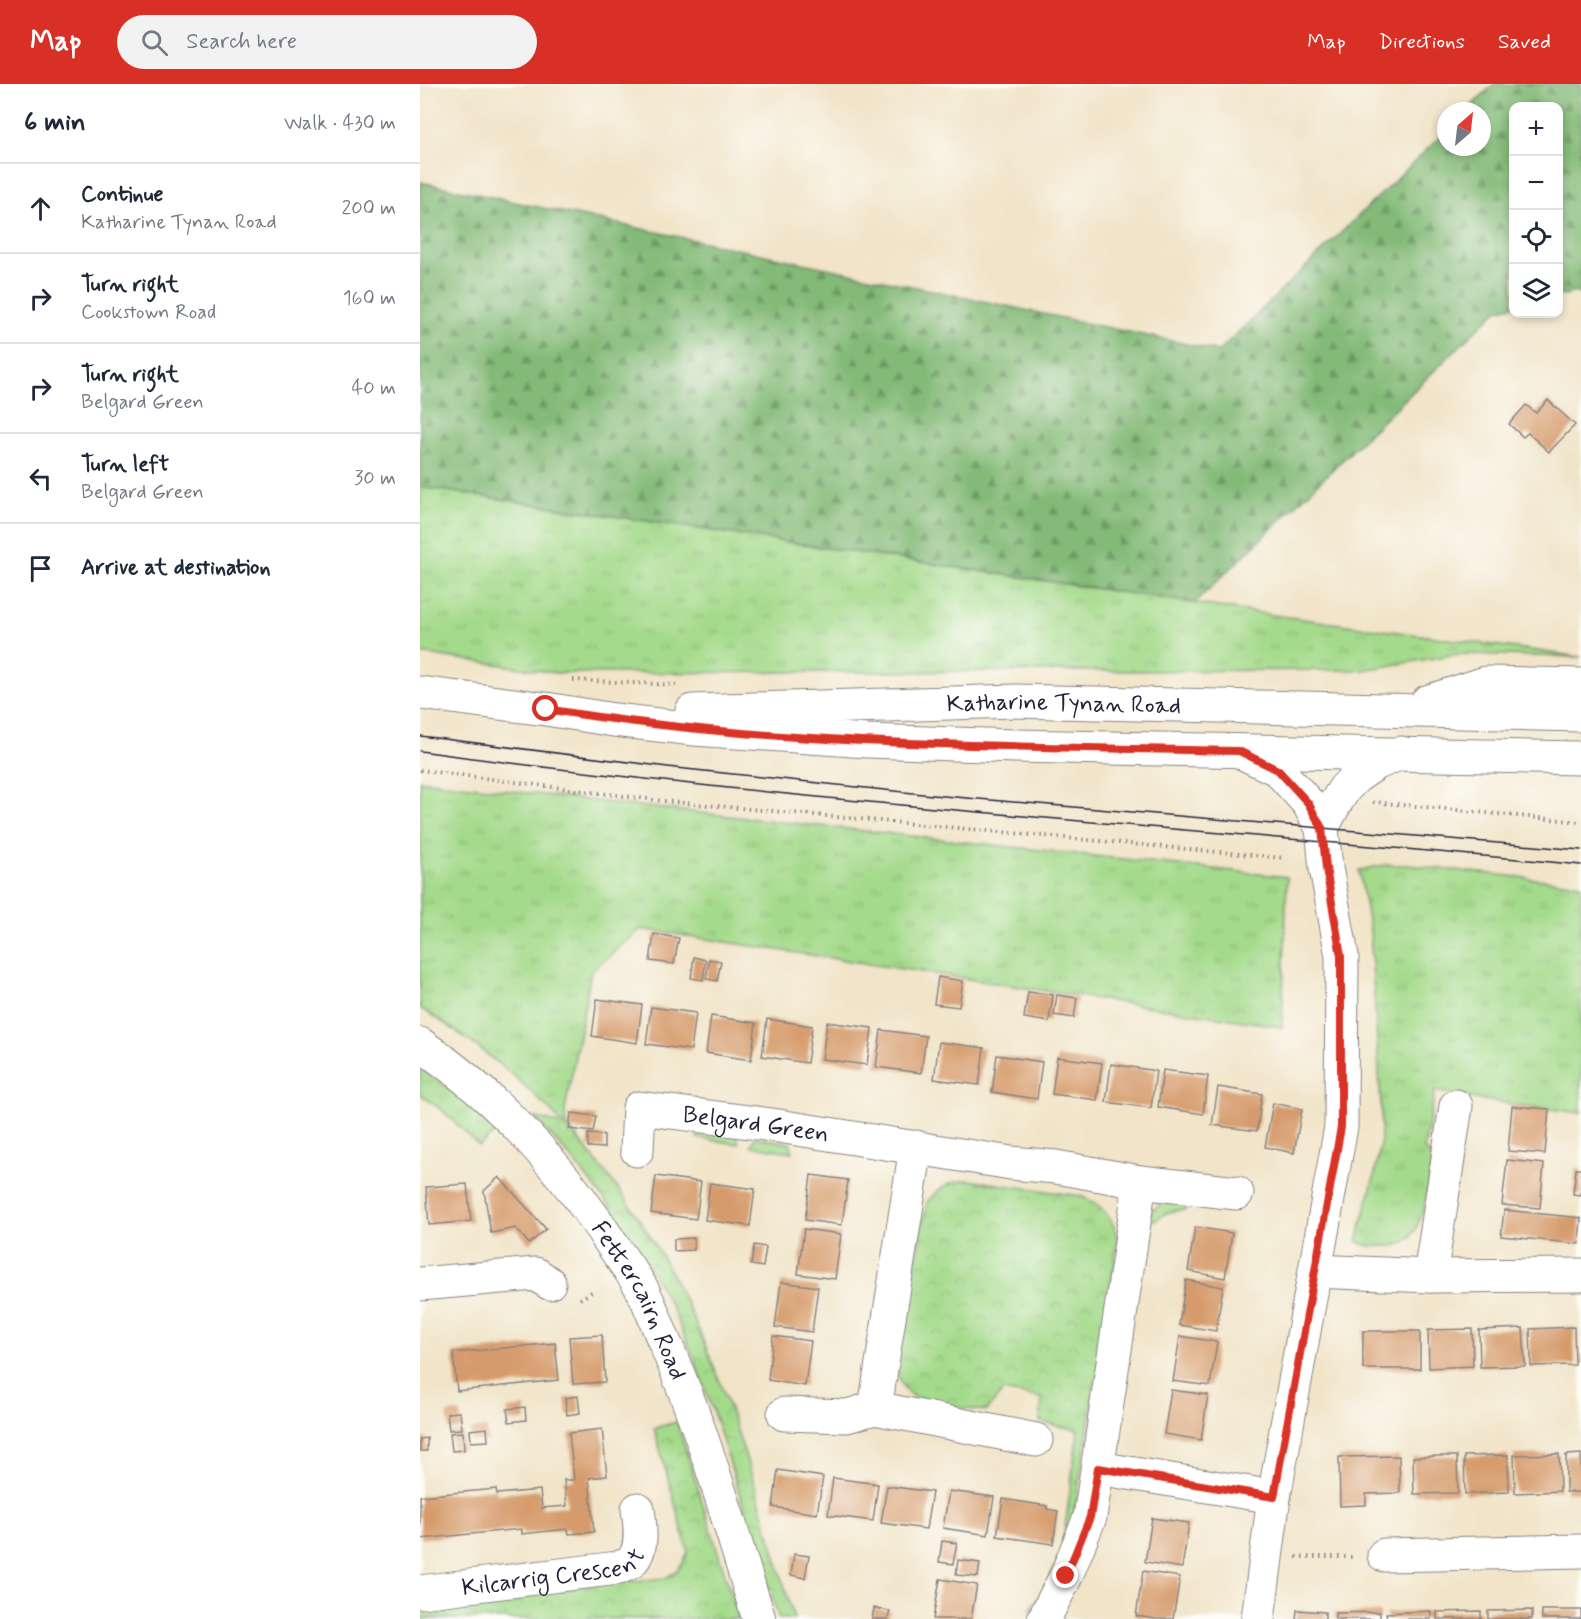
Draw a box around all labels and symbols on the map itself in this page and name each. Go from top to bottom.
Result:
north arrow [1437,102,1491,156]
street label: Katharine Tynan Road [946,687,1182,722]
route start [532,695,558,721]
street label: Belgard Green [681,1100,831,1151]
street label: Fettercairn Road [584,1215,693,1385]
street label: Kilcarrig Crescent [460,1544,654,1604]
route end [1052,1562,1078,1588]

